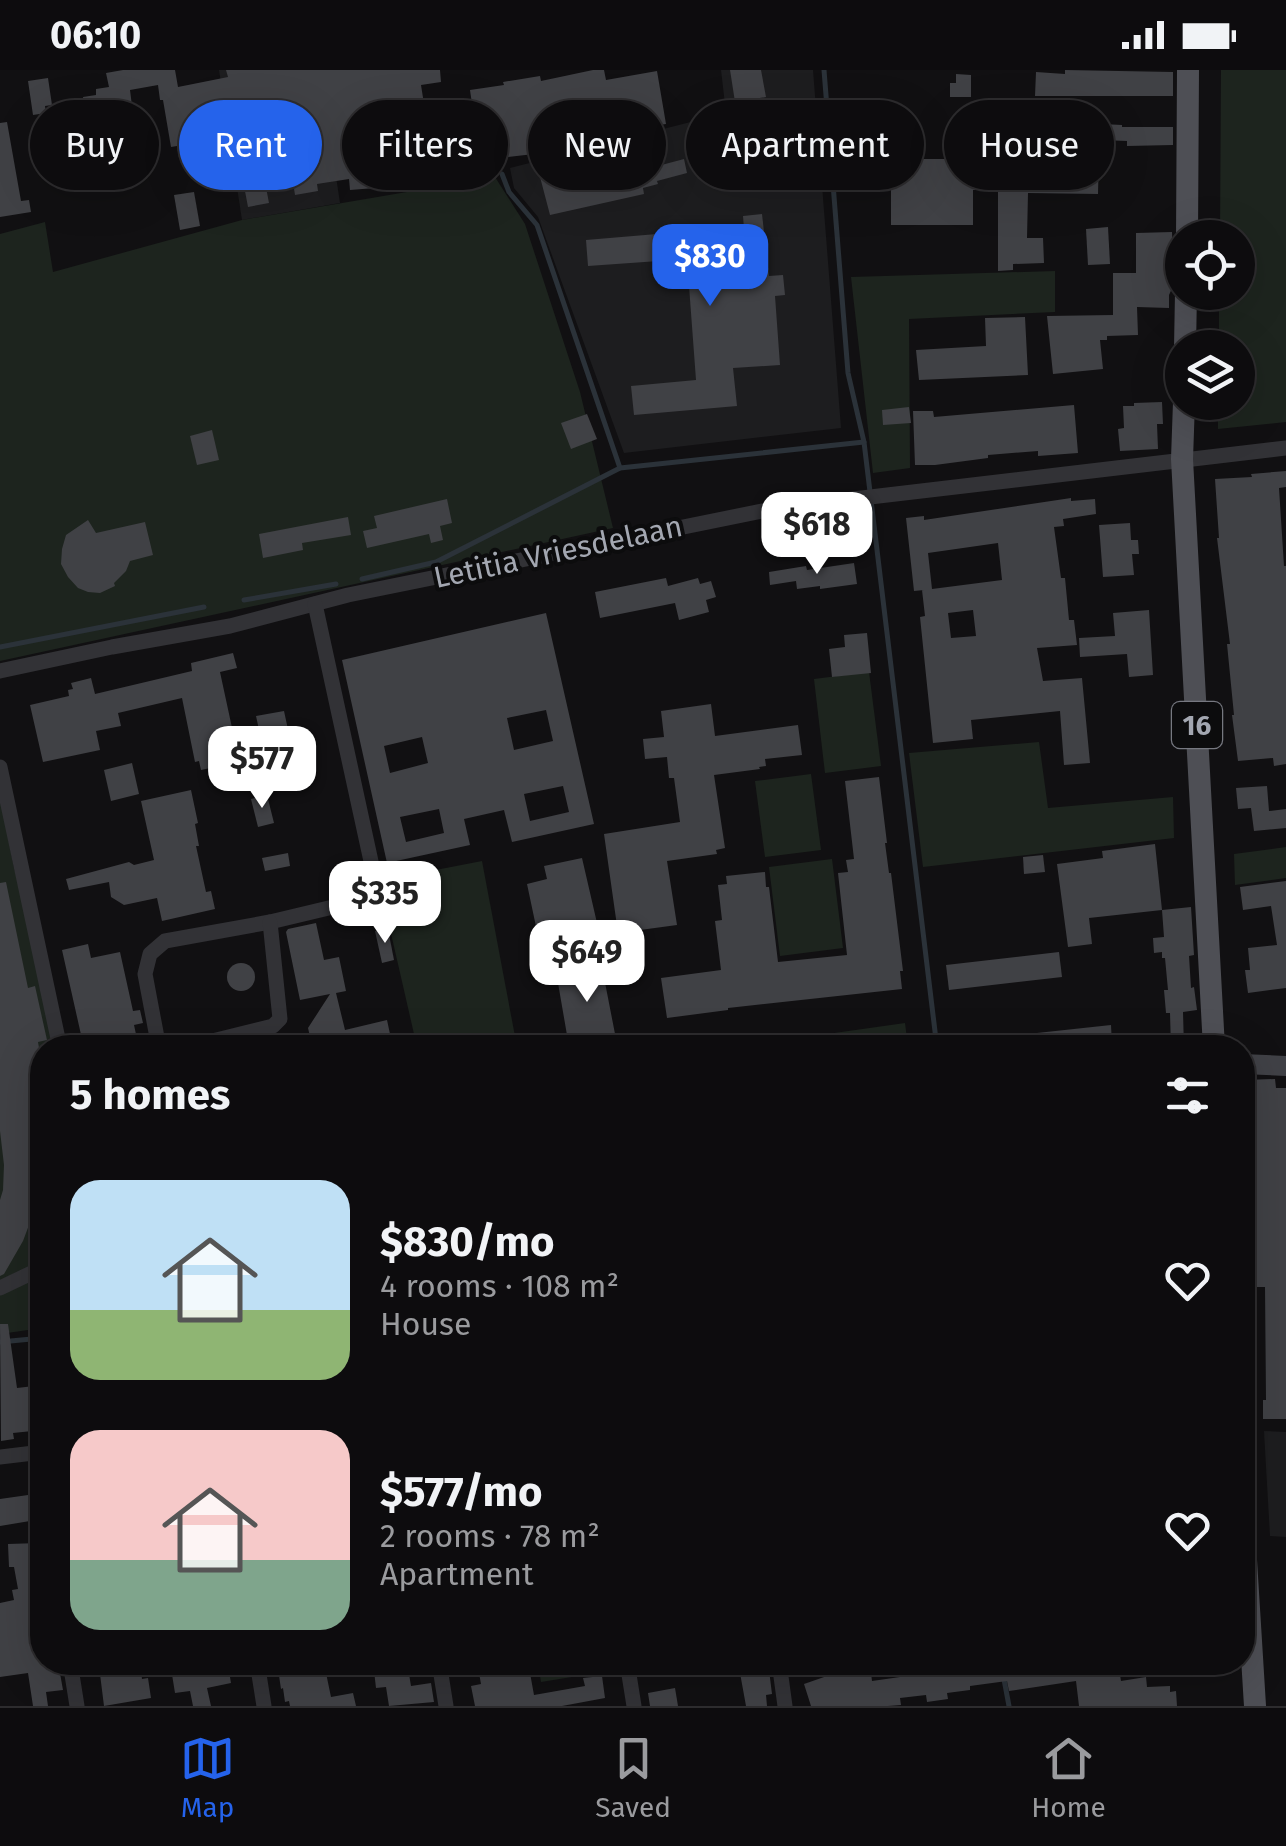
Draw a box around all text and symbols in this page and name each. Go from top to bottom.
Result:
text: 06:10 [50,12,141,58]
chip: Buy [30,100,159,190]
chip: Rent [179,100,322,190]
chip: Filters [342,100,508,190]
chip: New [528,100,666,190]
chip: Apartment [686,100,924,190]
chip: House [944,100,1114,190]
map controls [1165,220,1255,420]
button: locate [1165,220,1255,310]
pin: $830 [651,224,769,309]
text: $830 [674,237,746,275]
button: layers [1165,330,1255,420]
pin: $618 [758,492,876,577]
text: $618 [783,505,851,543]
street label: Letitia Vriesdelaan [430,508,686,596]
road number: 16 [1172,702,1222,748]
pin: $577 [203,726,321,811]
text: $577 [230,739,294,777]
pin: $335 [326,861,444,946]
text: $335 [351,874,419,912]
pin: $649 [528,920,646,1005]
text: $649 [552,933,622,971]
icon: filters [1160,1068,1215,1123]
text: 5 homes [70,1070,230,1120]
text: $830/mo [380,1217,554,1267]
icon: home [150,1220,270,1340]
icon: heart [1160,1253,1215,1308]
text: 4 rooms · 108 m² [380,1267,619,1305]
text: House [380,1305,471,1343]
text: $577/mo [380,1467,543,1517]
icon: home [150,1470,270,1590]
icon: heart [1160,1503,1215,1558]
text: 2 rooms · 78 m² [380,1517,600,1555]
text: Apartment [380,1555,534,1593]
tab: Map [180,1731,235,1824]
tab: Saved [595,1731,671,1824]
tab: Home [1031,1731,1106,1824]

